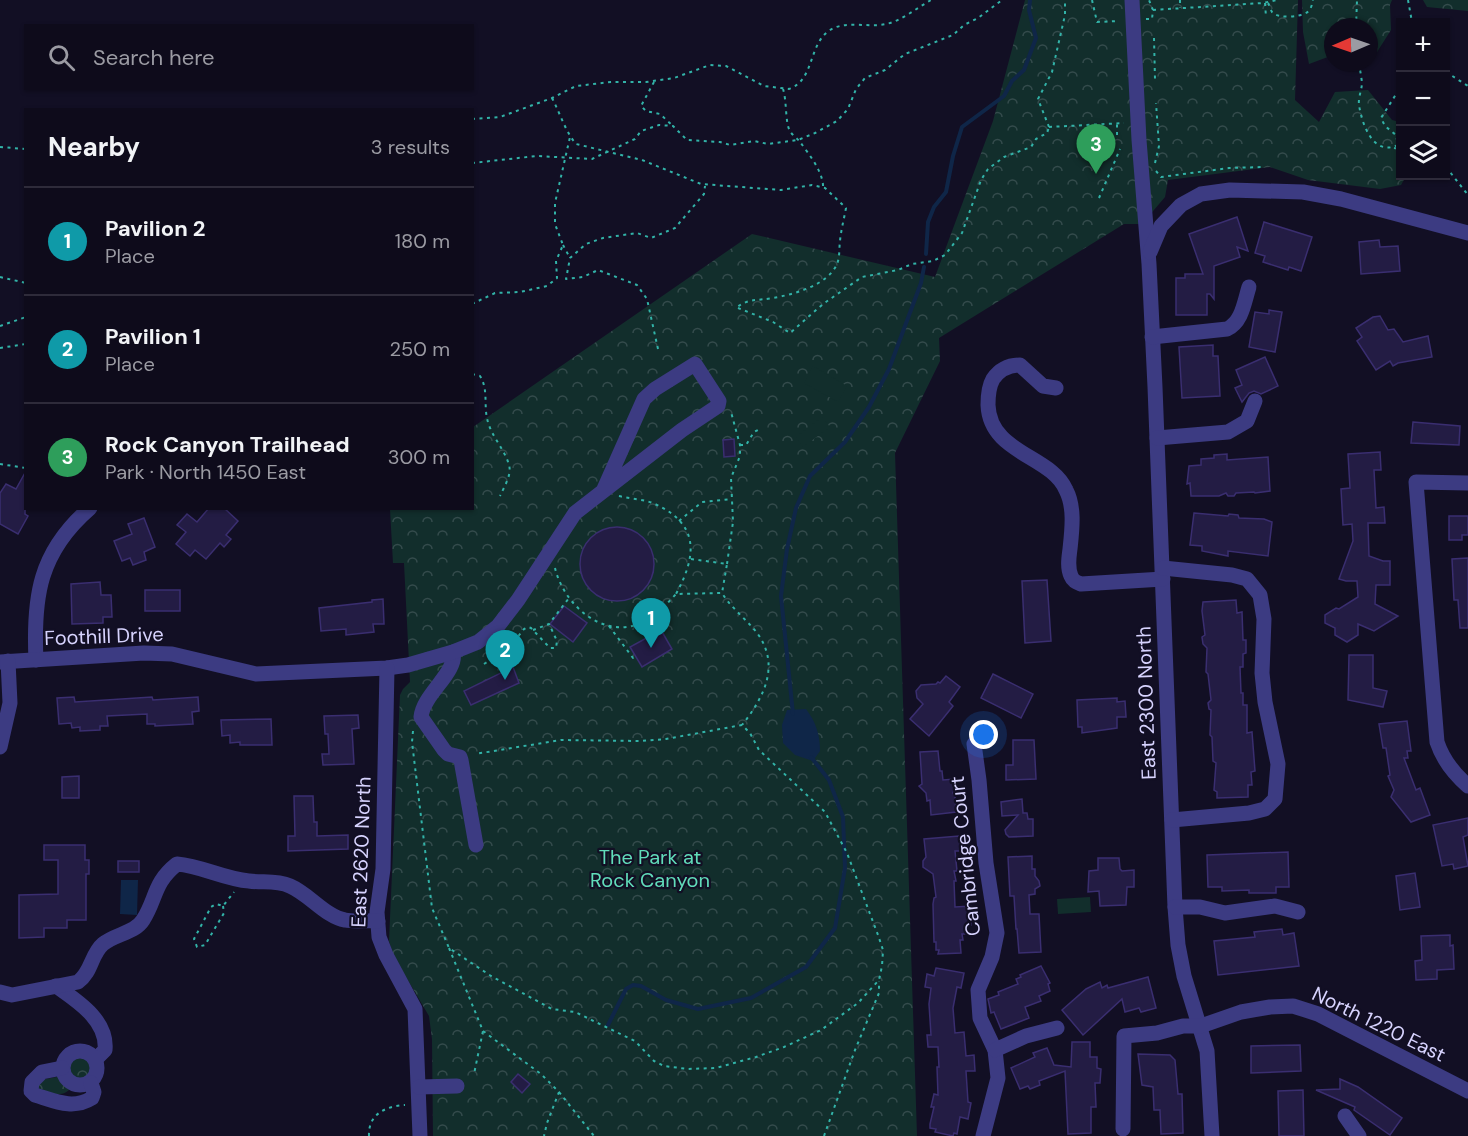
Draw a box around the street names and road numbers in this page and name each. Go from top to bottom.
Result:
street label: Foothill Drive [44,621,164,651]
street label: East 2300 North [1130,626,1162,780]
street label: Cambridge Court [944,775,986,937]
street label: East 2620 North [345,776,377,928]
street label: North 1220 East [1308,980,1450,1068]

